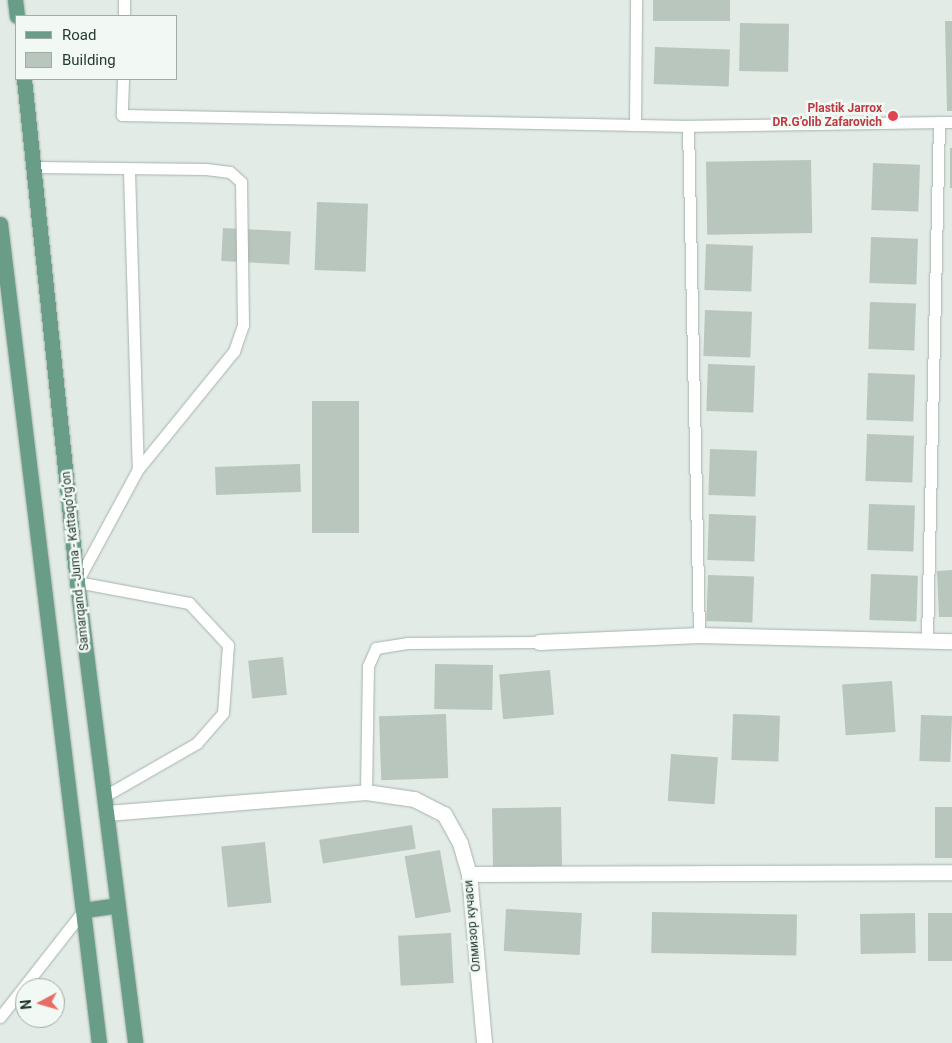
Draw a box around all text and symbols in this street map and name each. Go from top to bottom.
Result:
legend [15,15,178,80]
text: Road [62,26,96,44]
text: Building [62,51,116,69]
place label: Plastik Jarrox DR.G’olib Zafarovich [773,102,882,130]
marker: Plastik Jarrox DR.G’olib Zafarovich [886,109,900,123]
street label: Samarqand - Juma - Kattaqo‘rg‘on [59,471,93,651]
street label: Олмизор кучаси [462,879,484,973]
north arrow [15,978,65,1028]
text: N [18,999,35,1010]

